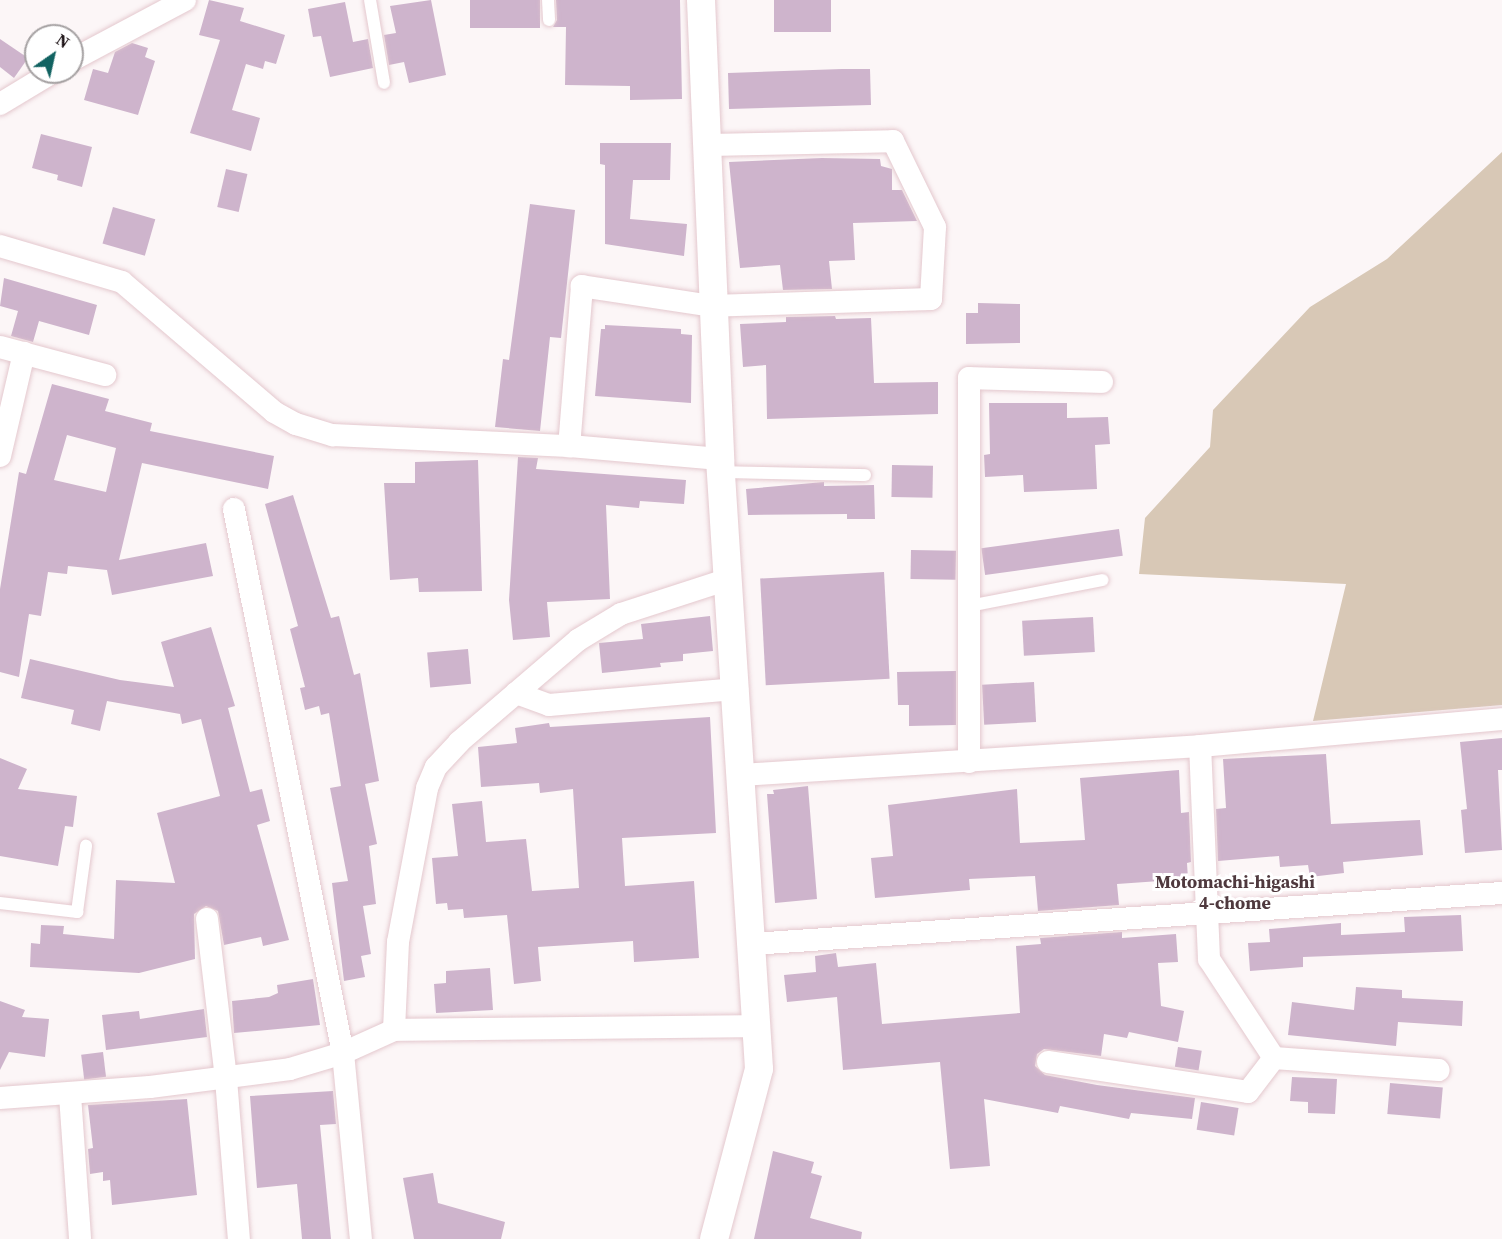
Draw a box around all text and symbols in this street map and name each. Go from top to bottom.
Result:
north arrow [24,24,84,84]
text: N [52,28,74,53]
district label: Motomachi-higashi 4-chome [1155,872,1315,914]

